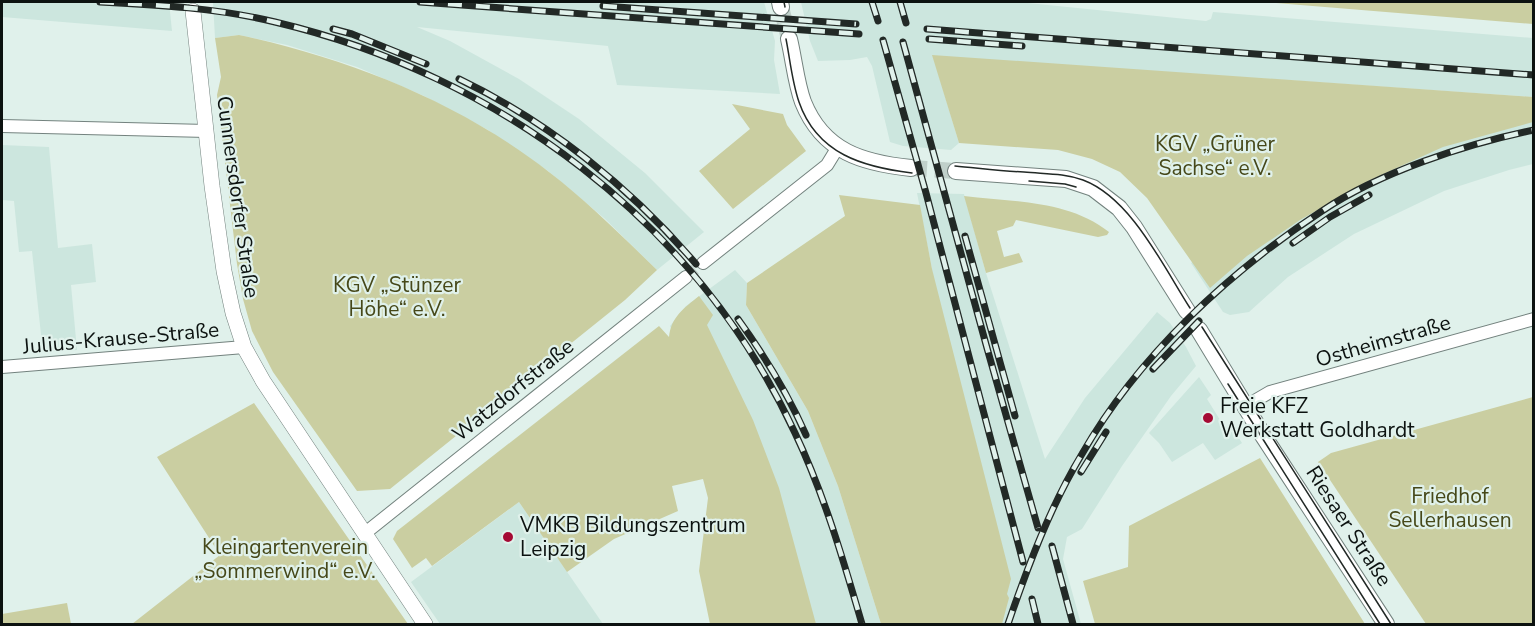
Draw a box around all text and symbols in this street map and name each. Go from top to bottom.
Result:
street label: Cunnersdorfer Straße [210,94,266,300]
park label: KGV „Grüner Sachse“ e.V. [1155,130,1276,182]
park label: KGV „Stünzer Höhe“ e.V. [333,271,461,323]
street label: Ostheimstraße [1312,308,1454,374]
street label: Julius-Krause-Straße [21,315,220,361]
street label: Watzdorfstraße [446,332,580,448]
place label: Freie KFZ Werkstatt Goldhardt [1220,392,1415,444]
marker: Freie KFZ Werkstatt Goldhardt [1201,411,1215,425]
street label: Riesaer Straße [1300,460,1398,592]
park label: Friedhof Sellerhausen [1388,482,1512,534]
place label: VMKB Bildungszentrum Leipzig [519,511,746,563]
marker: VMKB Bildungszentrum Leipzig [501,530,515,544]
park label: Kleingartenverein „Sommerwind“ e.V. [194,533,376,585]

